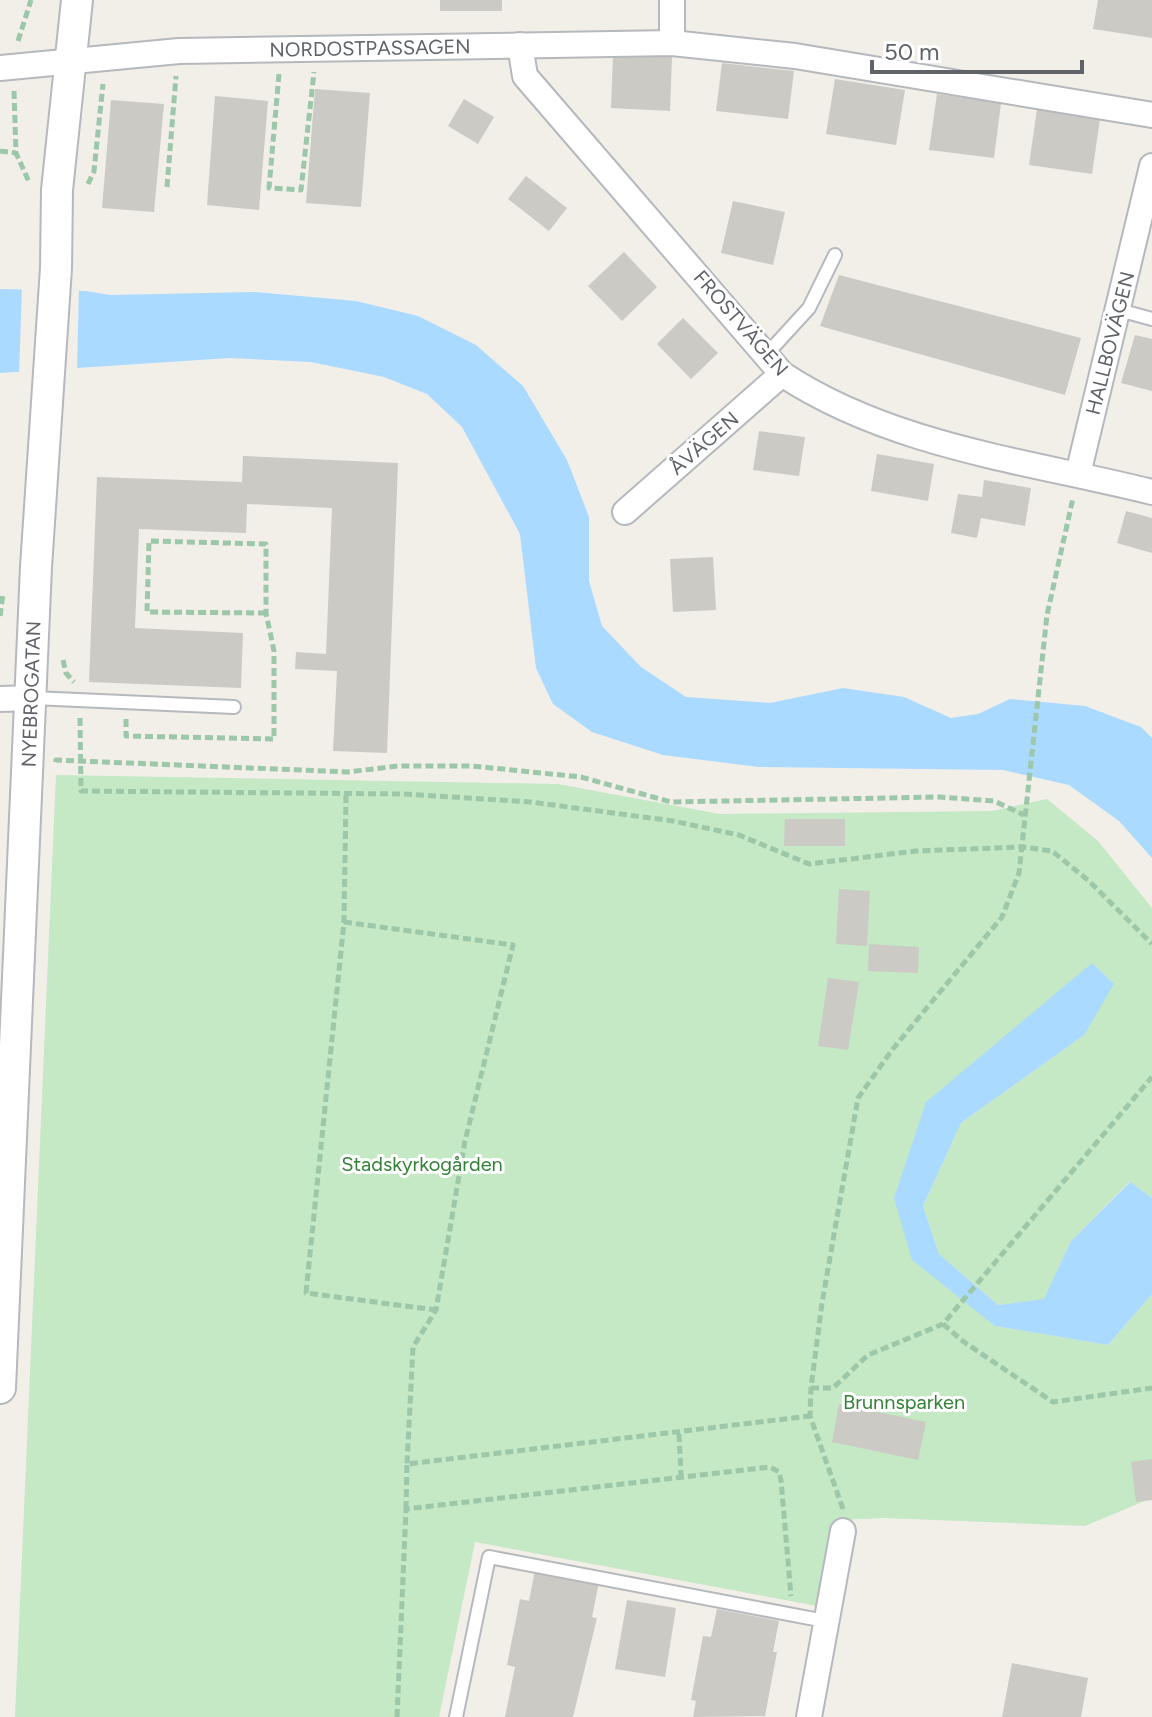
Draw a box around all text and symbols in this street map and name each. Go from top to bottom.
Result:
scale bar [872,24,1082,74]
street label: NORDOSTPASSAGEN [269,34,471,62]
text: 50 m [884,37,940,66]
street label: FROSTVÄGEN [689,265,793,381]
street label: HALLBOVÄGEN [1081,269,1139,417]
street label: ÅVÄGEN [665,407,743,479]
street label: NYEBROGATAN [16,620,46,768]
park label: Stadskyrkogården [341,1152,503,1176]
park label: Brunnsparken [843,1390,965,1414]

